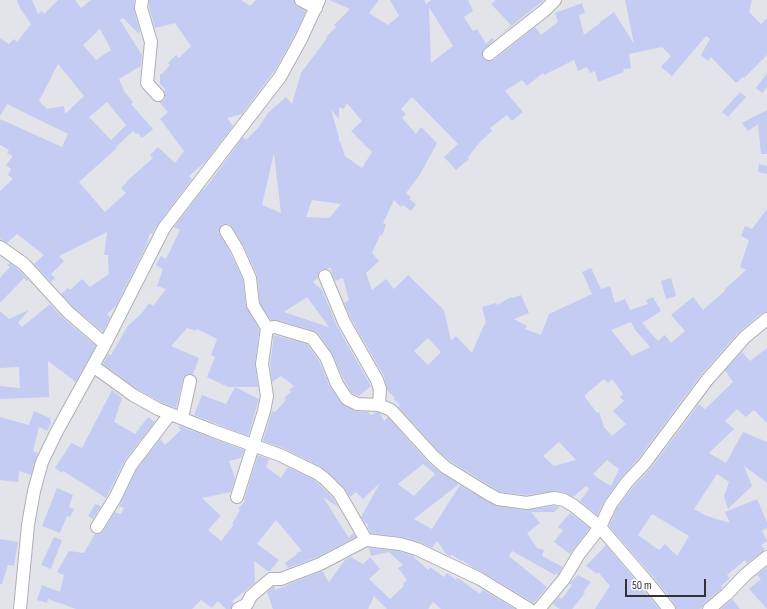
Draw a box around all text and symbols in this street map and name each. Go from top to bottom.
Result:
scale bar [627,571,708,597]
text: 50 m [632,578,652,593]

